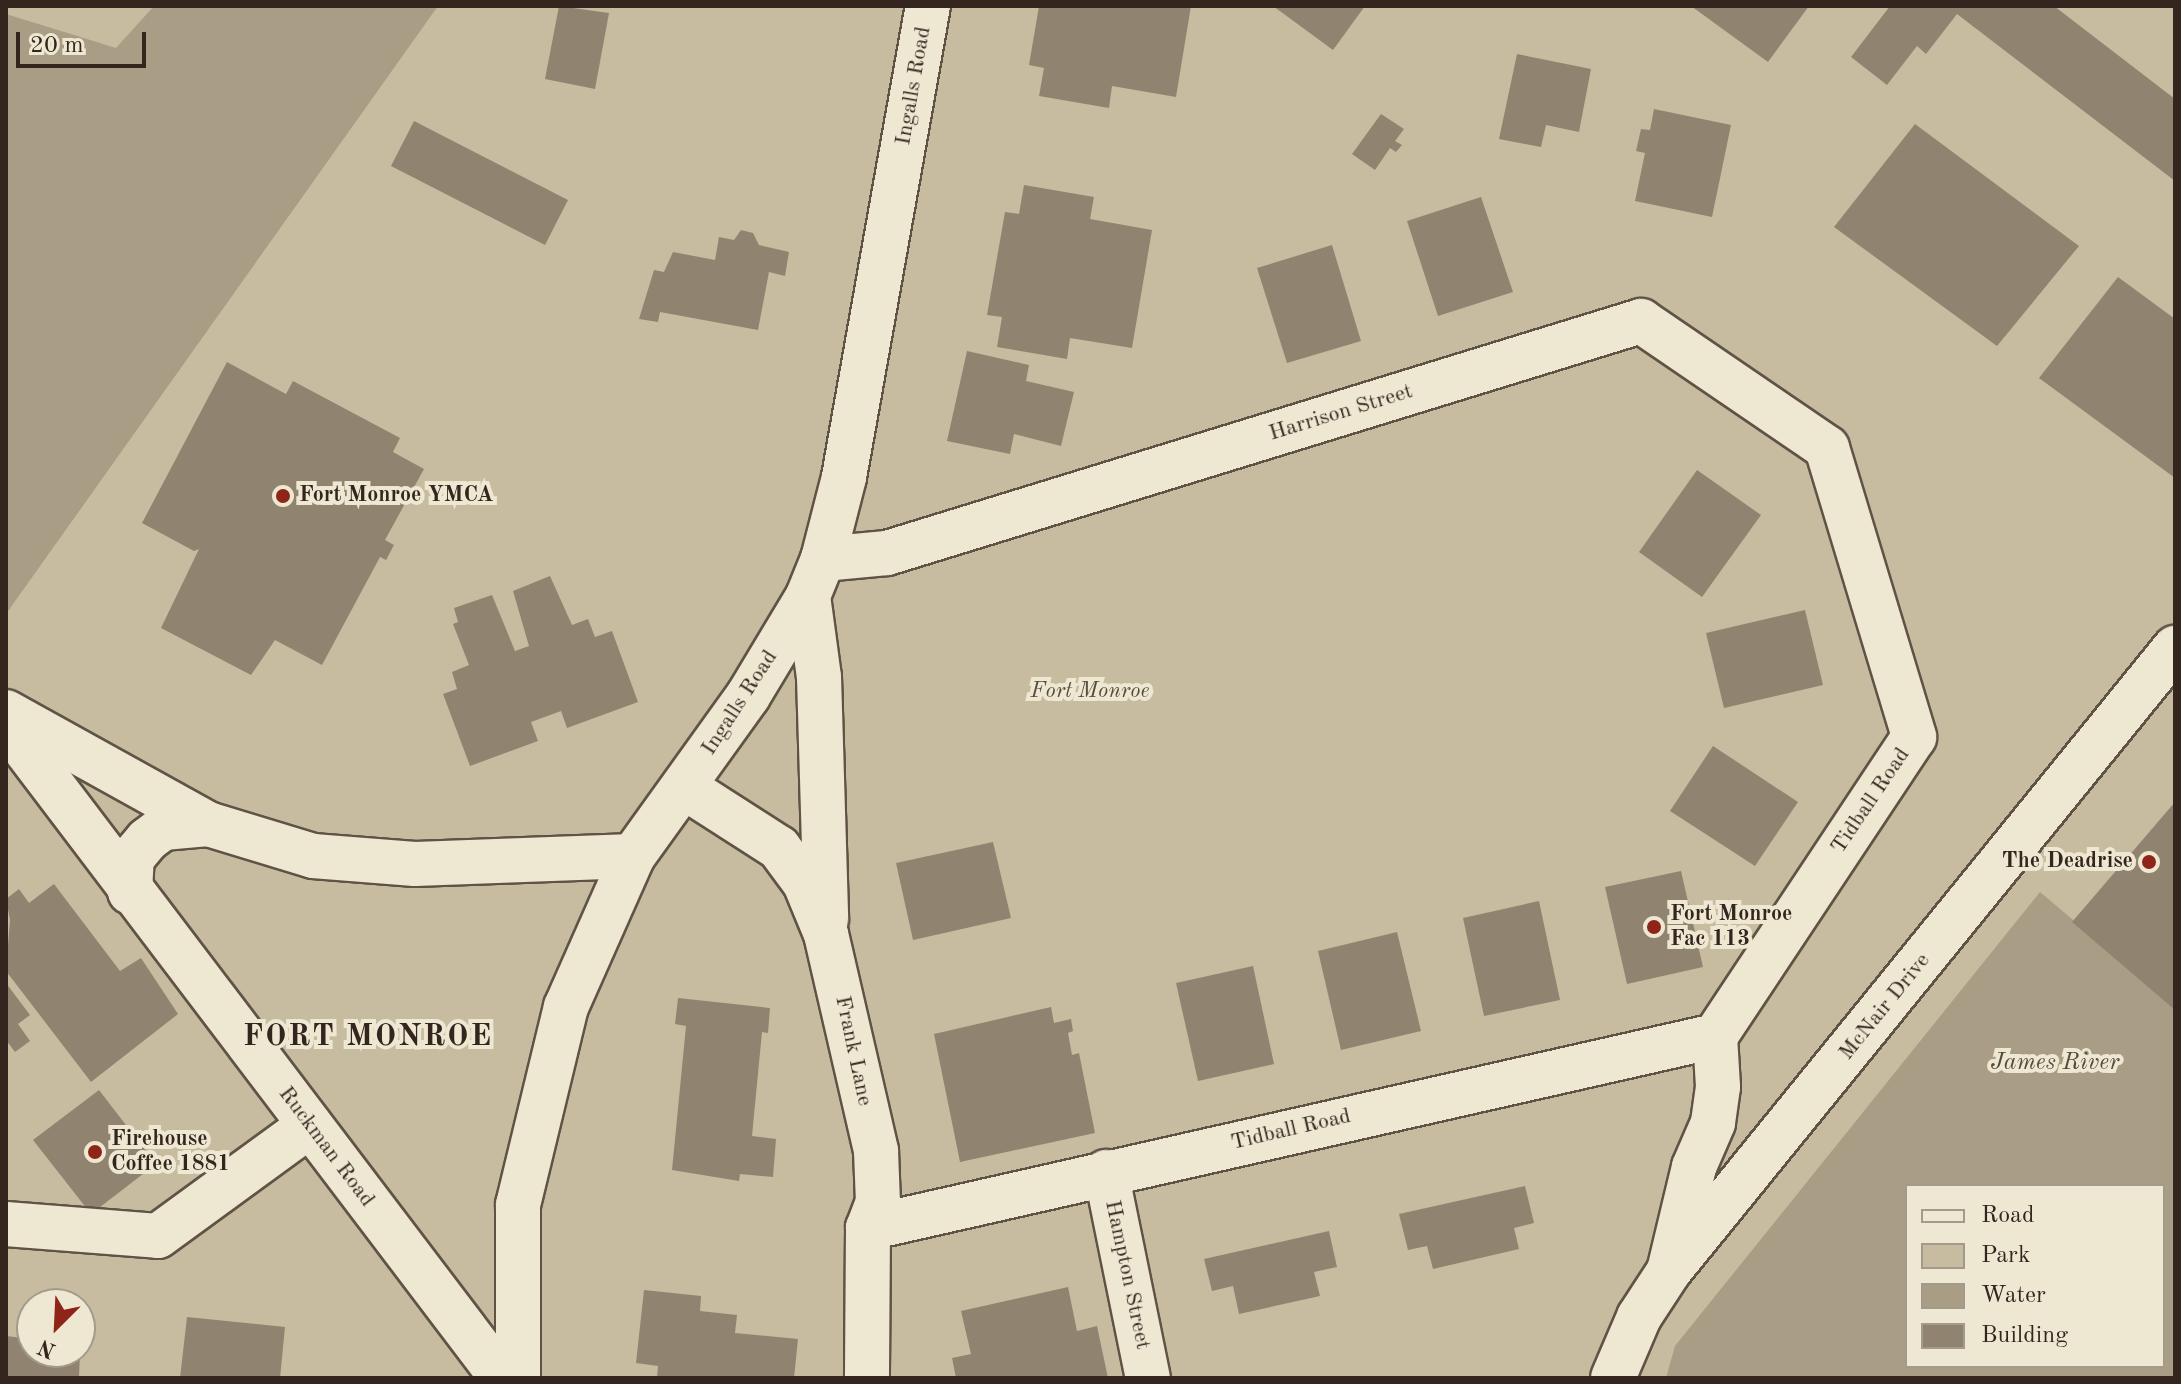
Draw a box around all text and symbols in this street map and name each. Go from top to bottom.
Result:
scale bar [20,16,150,66]
street label: Ingalls Road [891,25,937,147]
text: 20 m [30,34,84,58]
street label: Harrison Street [1266,379,1416,447]
place label: Fort Monroe YMCA [299,483,493,509]
marker: Fort Monroe YMCA [274,487,292,505]
street label: Ingalls Road [696,646,784,760]
park label: Fort Monroe [1031,679,1149,705]
street label: Tidball Road [1826,743,1916,859]
place label: The Deadrise [2002,849,2133,875]
marker: The Deadrise [2140,853,2158,871]
place label: Fort Monroe Fac 113 [1670,901,1792,952]
marker: Fort Monroe Fac 113 [1645,918,1663,936]
street label: McNair Drive [1834,948,1936,1066]
street label: Frank Lane [828,994,878,1108]
district label: FORT MONROE [243,1019,493,1055]
water label: James River [1991,1050,2119,1078]
street label: Ruckman Road [272,1082,380,1212]
street label: Tidball Road [1228,1103,1354,1157]
place label: Firehouse Coffee 1881 [111,1126,230,1178]
marker: Firehouse Coffee 1881 [86,1143,104,1161]
legend [1905,1184,2165,1368]
street label: Hampton Street [1098,1198,1156,1352]
text: Road [1981,1204,2034,1228]
text: Park [1981,1244,2030,1268]
text: Water [1981,1284,2046,1308]
north arrow [16,1288,96,1368]
text: Building [1981,1324,2068,1348]
text: N [35,1335,59,1362]

